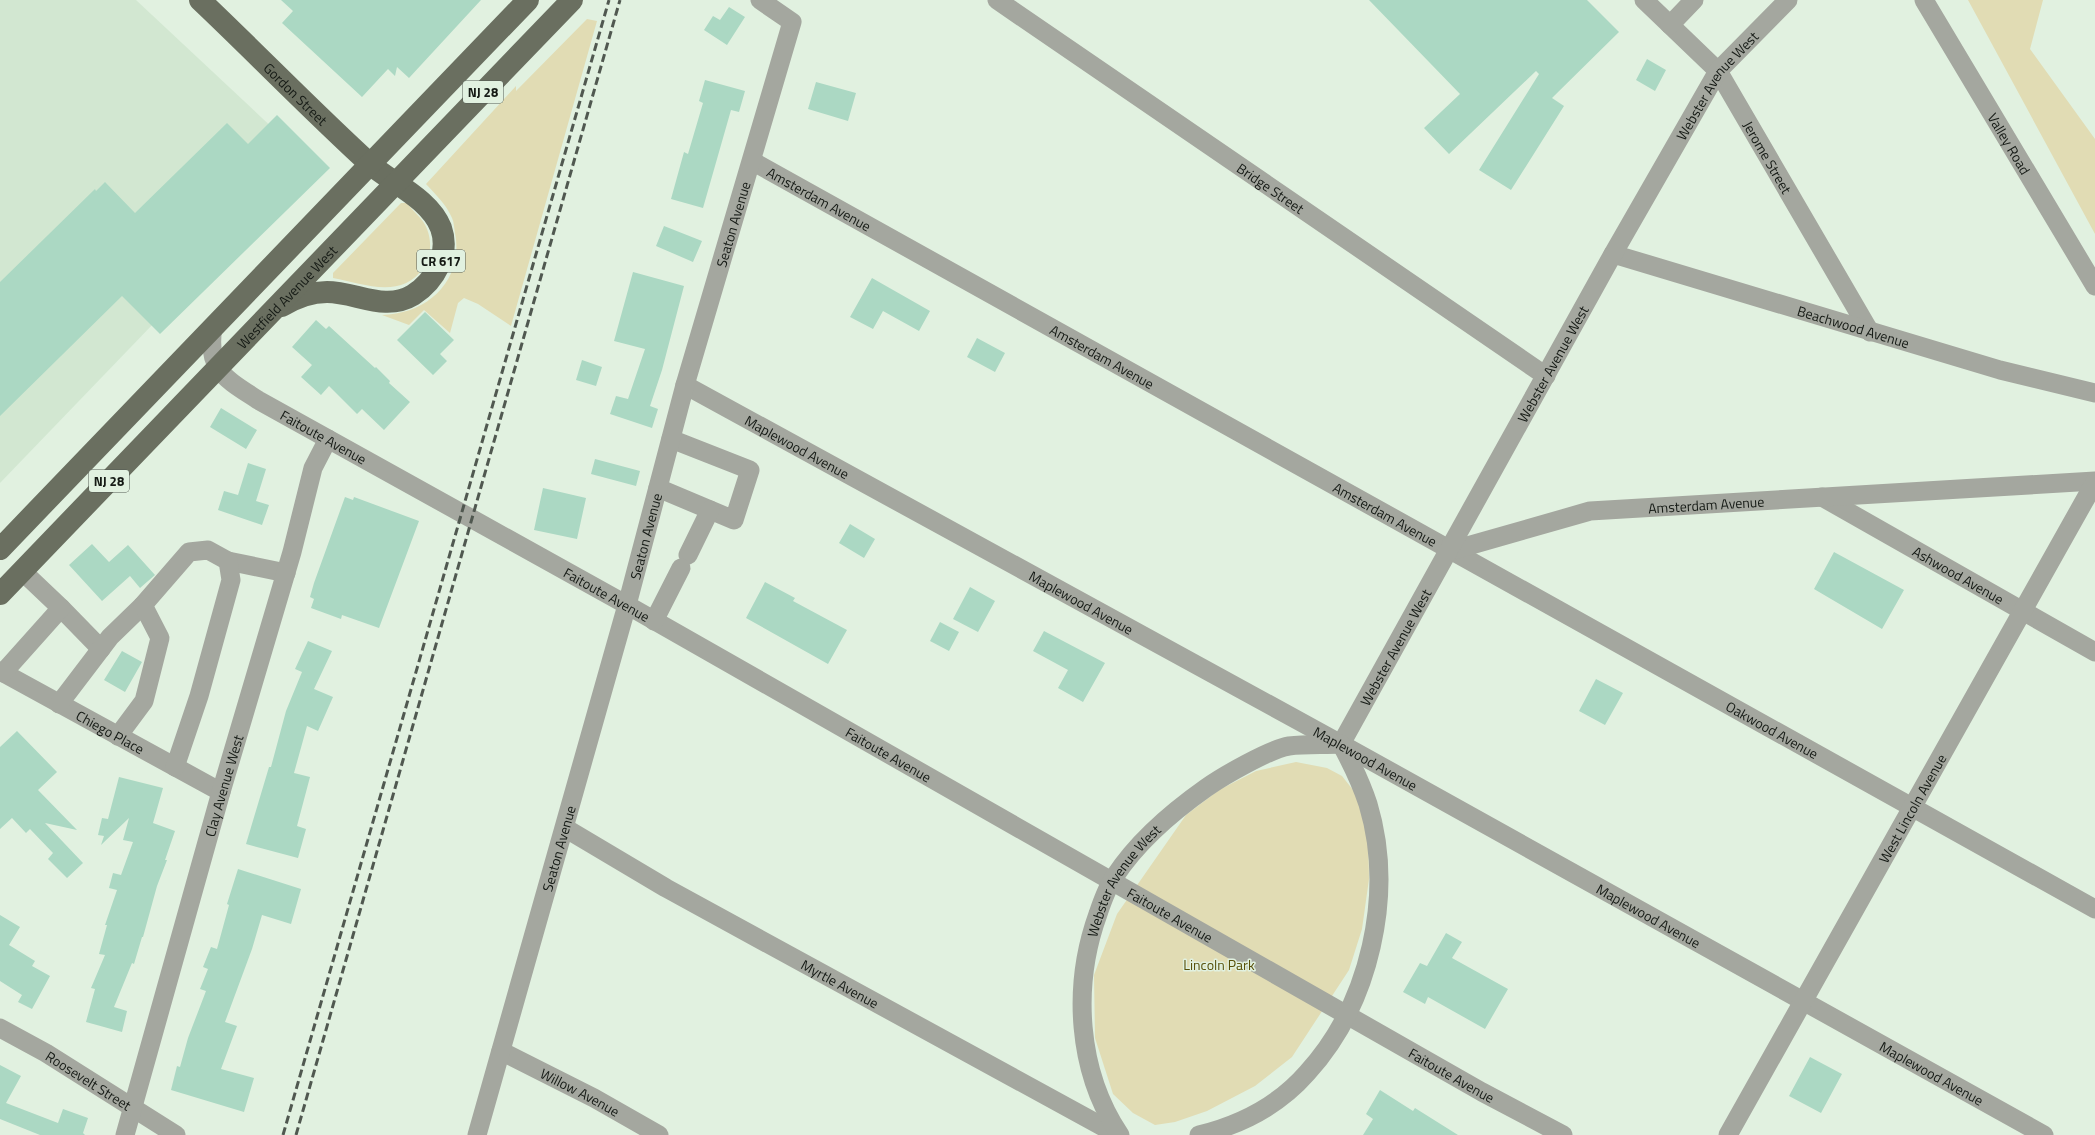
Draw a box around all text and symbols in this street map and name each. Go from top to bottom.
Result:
street label: Webster Avenue West [1670,26,1763,144]
street label: Gordon Street [259,57,333,130]
road number: NJ 28 [463,81,503,103]
street label: Valley Road [1983,109,2036,178]
street label: Jerome Street [1739,117,1798,197]
street label: Bridge Street [1233,157,1309,218]
street label: Amsterdam Avenue [763,161,875,236]
street label: Seaton Avenue [710,179,755,270]
street label: Westfield Avenue West [231,240,342,353]
road number: CR 617 [417,250,465,272]
street label: Beachwood Avenue [1795,299,1912,353]
street label: Webster Avenue West [1511,301,1593,426]
street label: Amsterdam Avenue [1046,319,1158,394]
street label: Faitoute Avenue [277,404,371,469]
street label: Maplewood Avenue [741,409,853,484]
road number: NJ 28 [89,470,129,492]
street label: Amsterdam Avenue [1329,476,1441,551]
street label: Amsterdam Avenue [1648,490,1765,518]
street label: Seaton Avenue [624,491,667,582]
street label: Ashwood Avenue [1909,540,2008,609]
street label: Faitoute Avenue [560,562,654,627]
street label: Maplewood Avenue [1026,565,1137,639]
street label: Webster Avenue West [1354,585,1436,709]
street label: Oakwood Avenue [1722,695,1822,763]
street label: Chiego Place [73,704,148,759]
street label: Maplewood Avenue [1310,720,1421,795]
street label: Faitoute Avenue [842,721,936,787]
street label: Clay Avenue West [199,732,248,839]
street label: West Lincoln Avenue [1873,750,1951,866]
street label: Seaton Avenue [536,803,580,894]
street label: Webster Avenue West [1081,819,1165,939]
street label: Maplewood Avenue [1593,878,1705,953]
street label: Faitoute Avenue [1124,882,1217,947]
street label: Myrtle Avenue [798,953,883,1013]
park label: Lincoln Park [1183,954,1255,975]
street label: Maplewood Avenue [1876,1035,1988,1110]
street label: Faitoute Avenue [1405,1042,1498,1107]
street label: Roosevelt Street [42,1045,136,1115]
street label: Willow Avenue [537,1062,624,1121]

